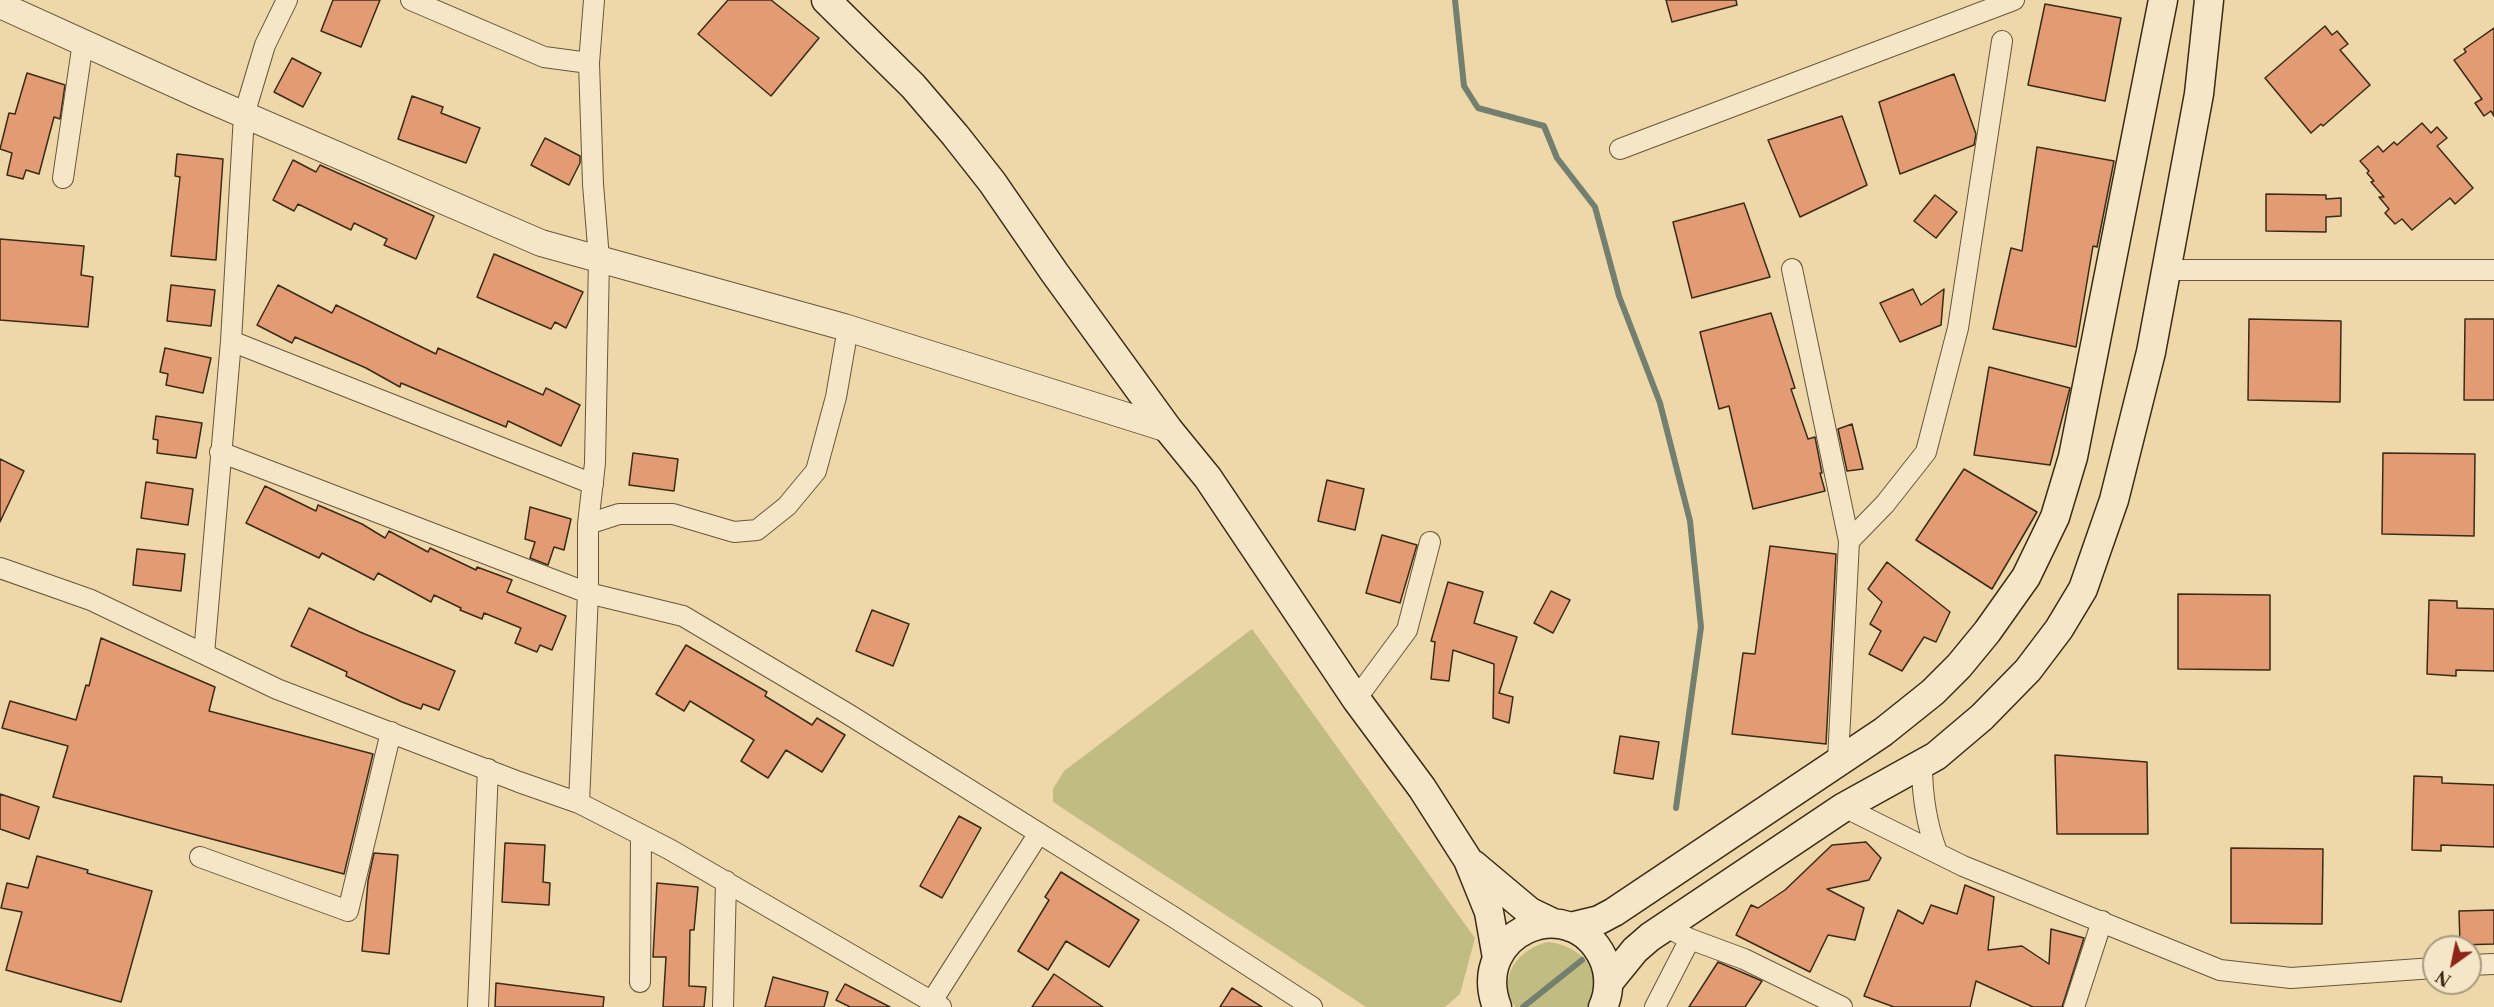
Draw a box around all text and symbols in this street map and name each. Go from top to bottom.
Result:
north arrow [2422,935,2482,995]
text: N [2432,966,2455,991]

